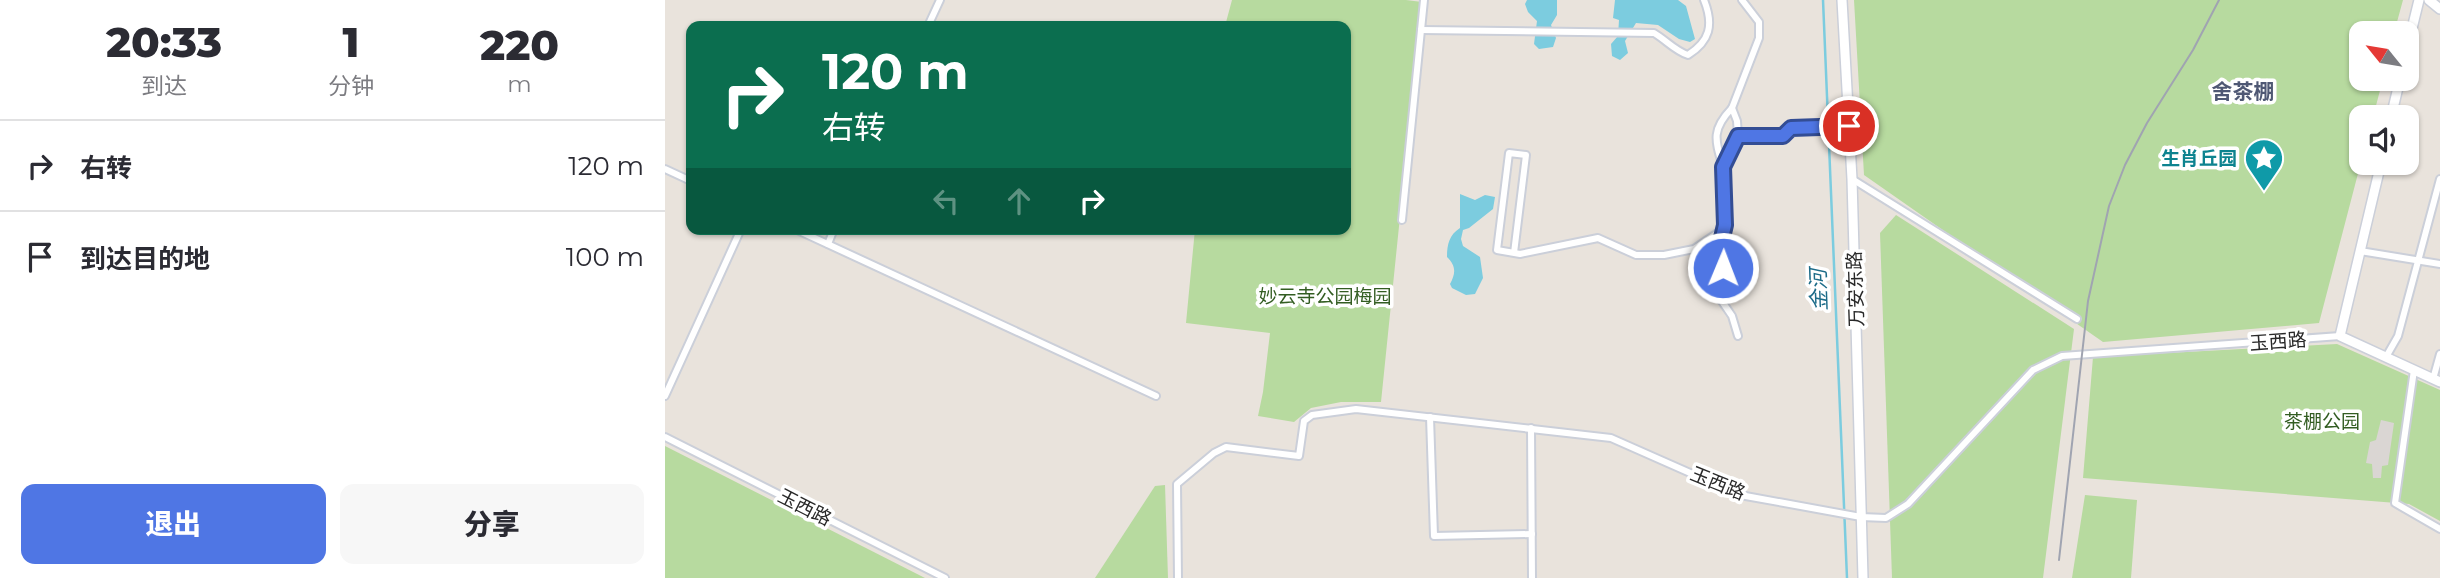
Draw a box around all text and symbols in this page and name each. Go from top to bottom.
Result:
text: 20:33 [106,16,222,68]
text: 1 [343,16,360,68]
text: 220 [480,19,559,71]
north arrow [2349,21,2419,91]
map controls [2349,21,2419,175]
text: 120 m [822,42,969,101]
icon: right [707,49,798,140]
text: m [507,70,532,98]
text: 到达 [141,72,187,100]
text: 分钟 [328,72,374,100]
district label: 舍茶棚 [2212,79,2275,104]
pin [1819,96,1879,156]
button: sound [2349,105,2419,175]
icon: arrive [1830,107,1868,145]
text: 右转 [822,108,886,147]
place icon: 生肖丘园 [2243,137,2285,192]
icon: right [21,147,59,185]
place label: 生肖丘园 [2161,147,2237,170]
text: 120 m [568,150,644,182]
text: 右转 [80,152,132,184]
icon: left [927,182,965,220]
icon: ahead [1000,182,1038,220]
icon: right [1073,182,1111,220]
position arrow [1686,231,1760,305]
icon: arrive [21,238,59,276]
text: 100 m [566,241,644,273]
text: 到达目的地 [80,243,210,275]
street label: 万安东路 [1843,251,1868,327]
water label: 金河 [1805,265,1832,311]
park label: 妙云寺公园梅园 [1258,285,1392,308]
street label: 玉西路 [2249,328,2307,355]
park label: 茶棚公园 [2284,410,2360,433]
street label: 玉西路 [1687,462,1749,505]
button: 退出 [21,484,326,564]
button: 分享 [340,484,644,564]
street label: 玉西路 [774,484,835,531]

